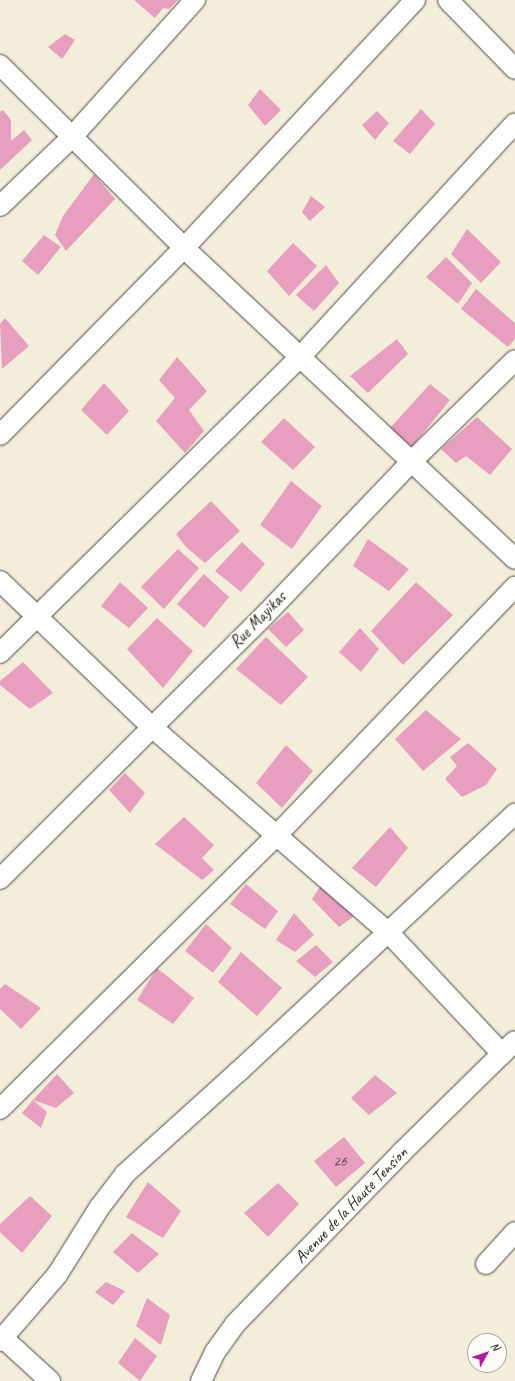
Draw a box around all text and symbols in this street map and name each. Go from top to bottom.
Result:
street label: Rue Mayikas [226,587,290,653]
street label: Avenue de la Haute Tension [290,1142,412,1268]
house number: 26 [333,1153,347,1171]
north arrow [467,1333,507,1373]
text: N [488,1339,503,1353]

